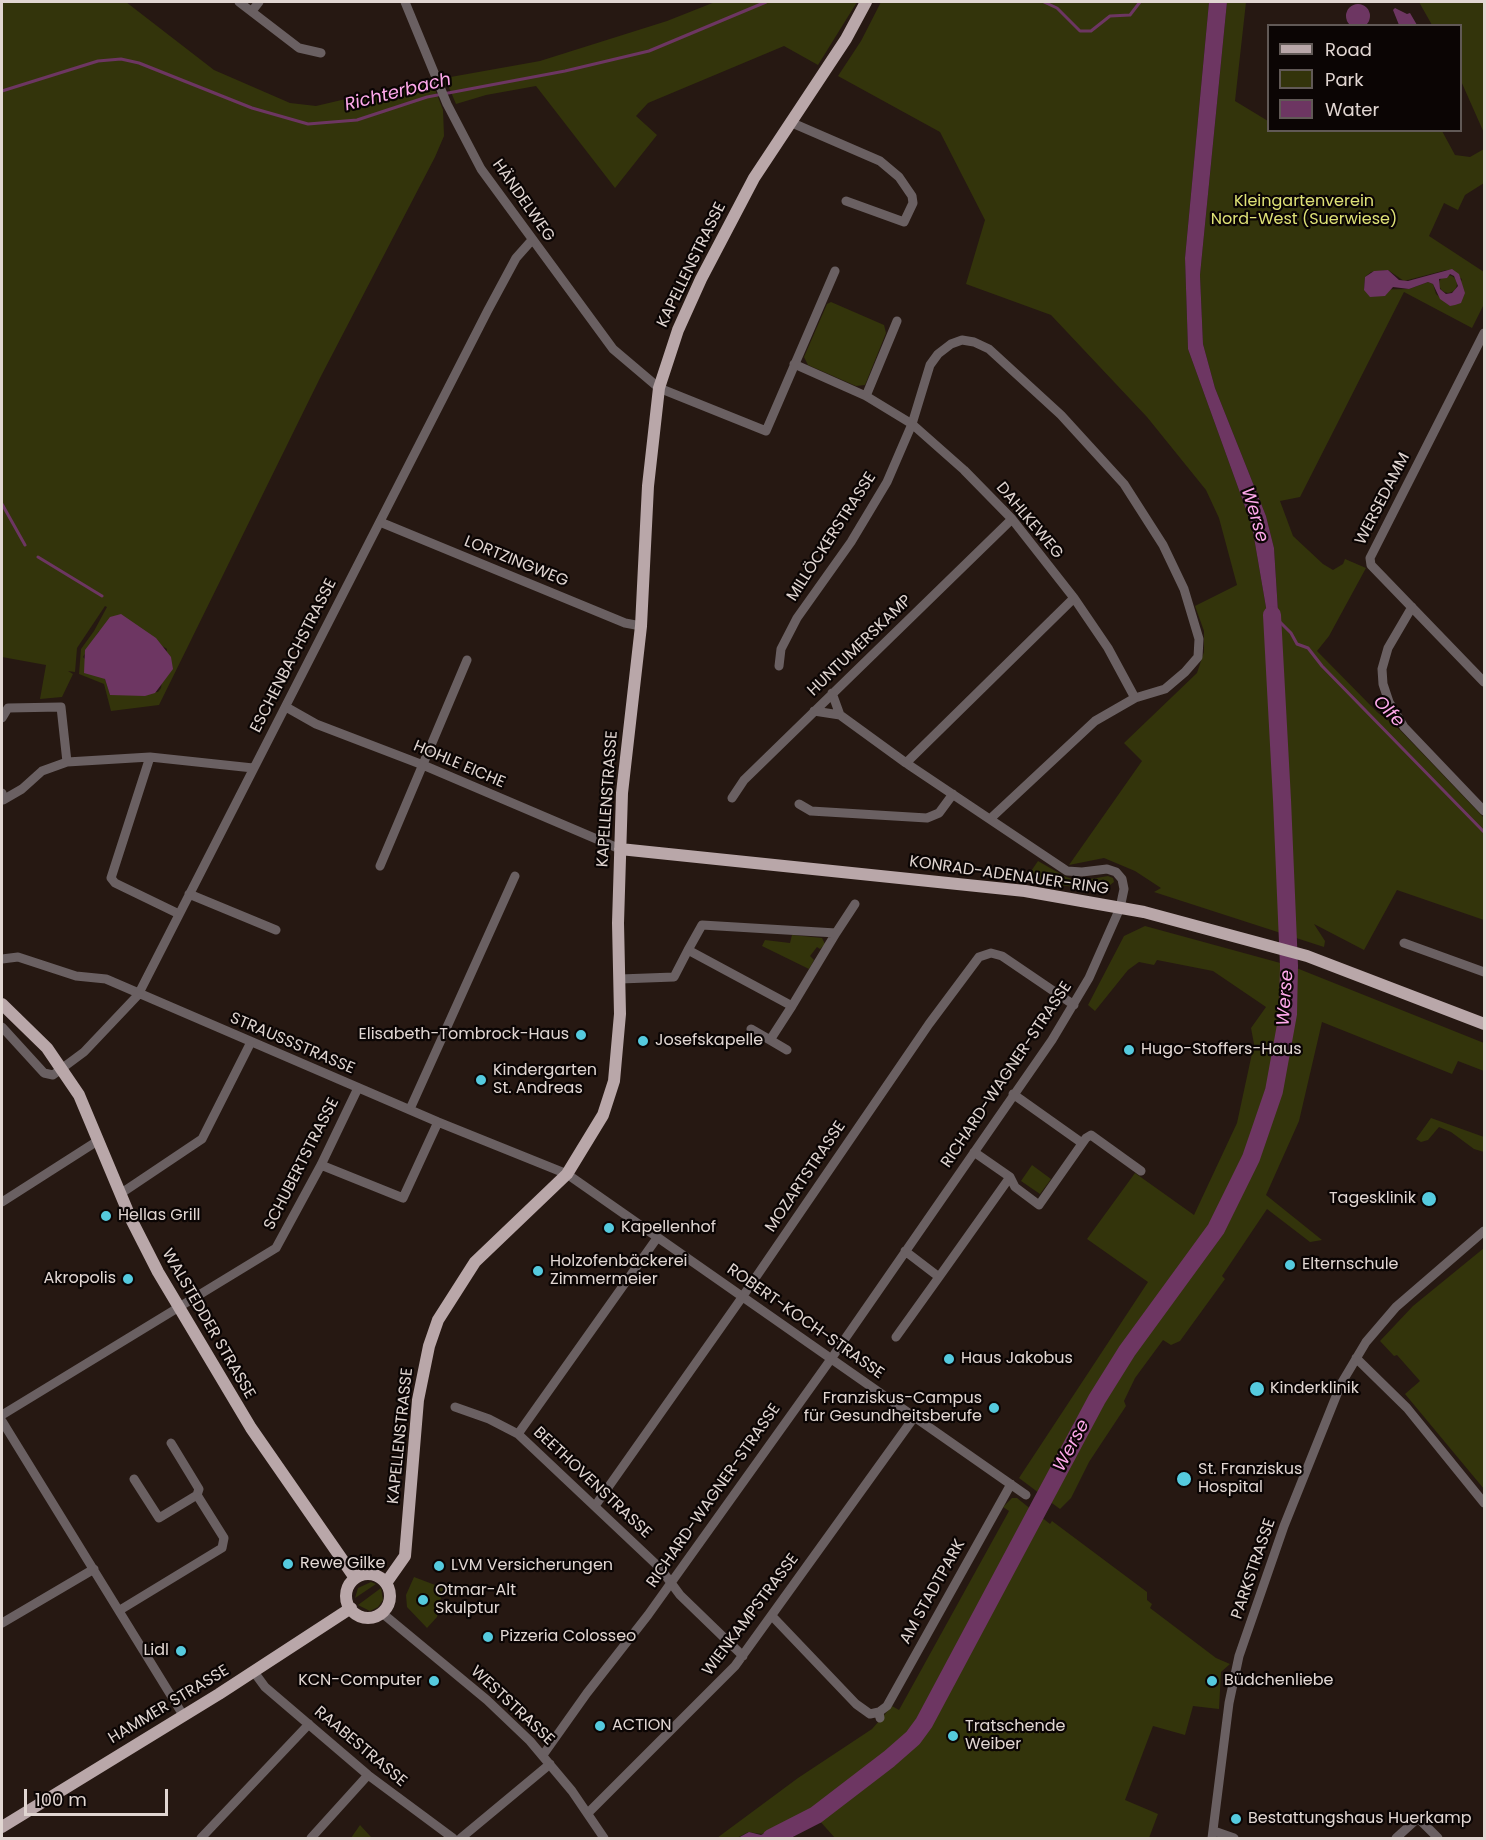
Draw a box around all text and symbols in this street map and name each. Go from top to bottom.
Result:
legend [1267,24,1462,132]
text: Road [1325,37,1372,62]
text: Park [1325,67,1364,92]
water label: Richterbach [342,69,454,117]
text: Water [1325,97,1379,122]
street label: HÄNDELWEG [488,156,558,246]
park label: Kleingartenverein Nord-West (Suerwiese) [1211,192,1397,230]
street label: KAPELLENSTRASSE [653,199,731,331]
street label: WERSEDAMM [1352,450,1414,548]
street label: MILLÖCKERSTRASSE [783,469,881,605]
street label: DAHLKEWEG [991,479,1067,563]
water label: Werse [1235,485,1273,545]
street label: LORTZINGWEG [461,532,571,592]
street label: ESCHENBACHSTRASSE [247,576,341,736]
street label: HUNTUMERSKAMP [804,591,916,701]
water label: Olfe [1368,692,1408,732]
street label: KAPELLENSTRASSE [594,730,622,868]
street label: HOHLE EICHE [410,737,508,793]
street label: KONRAD-ADENAUER-RING [908,852,1110,900]
water label: Werse [1273,969,1299,1027]
street label: RICHARD-WAGNER-STRASSE [937,978,1077,1172]
street label: STRAUSSSTRASSE [227,1009,357,1079]
place label: Elisabeth-Tombrock-Haus [358,1025,569,1045]
marker: Elisabeth-Tombrock-Haus [574,1028,588,1042]
place label: Josefskapelle [655,1031,763,1051]
marker: Josefskapelle [636,1034,650,1048]
place label: Hugo-Stoffers-Haus [1141,1040,1302,1060]
marker: Hugo-Stoffers-Haus [1122,1043,1136,1057]
place label: Kindergarten St. Andreas [493,1061,597,1099]
marker: Kindergarten St. Andreas [474,1073,488,1087]
street label: SCHUBERTSTRASSE [260,1095,344,1233]
street label: MOZARTSTRASSE [762,1118,850,1236]
place label: Tagesklinik [1329,1189,1416,1209]
marker: Tagesklinik [1420,1190,1438,1208]
place label: Hellas Grill [118,1206,201,1226]
marker: Hellas Grill [99,1209,113,1223]
place label: Kapellenhof [621,1218,716,1238]
marker: Kapellenhof [602,1221,616,1235]
street label: WALSTEDDER STRASSE [157,1246,259,1402]
place label: Holzofenbäckerei Zimmermeier [550,1252,688,1290]
place label: Elternschule [1302,1255,1398,1275]
marker: Elternschule [1283,1258,1297,1272]
street label: ROBERT-KOCH-STRASSE [723,1260,887,1384]
marker: Holzofenbäckerei Zimmermeier [531,1264,545,1278]
place label: Akropolis [43,1269,116,1289]
marker: Akropolis [121,1272,135,1286]
place label: Haus Jakobus [961,1349,1073,1369]
marker: Haus Jakobus [942,1352,956,1366]
street label: KAPELLENSTRASSE [384,1367,418,1505]
place label: Kinderklinik [1270,1379,1359,1399]
marker: Kinderklinik [1248,1380,1266,1398]
place label: Franziskus-Campus für Gesundheitsberufe [804,1389,982,1427]
street label: RICHARD-WAGNER-STRASSE [643,1400,785,1592]
marker: Franziskus-Campus für Gesundheitsberufe [987,1401,1001,1415]
water label: Werse [1049,1416,1095,1476]
street label: BEETHOVENSTRASSE [529,1423,655,1543]
place label: St. Franziskus Hospital [1198,1460,1302,1498]
marker: St. Franziskus Hospital [1175,1470,1193,1488]
street label: PARKSTRASSE [1228,1516,1280,1622]
street label: AM STADTPARK [896,1536,970,1648]
street label: WIENKAMPSTRASSE [699,1550,803,1680]
place label: Rewe Gilke [300,1554,385,1574]
place label: LVM Versicherungen [451,1556,613,1576]
marker: Rewe Gilke [281,1557,295,1571]
marker: LVM Versicherungen [432,1559,446,1573]
place label: Otmar-Alt Skulptur [435,1581,516,1619]
marker: Otmar-Alt Skulptur [416,1593,430,1607]
place label: Pizzeria Colosseo [500,1627,636,1647]
marker: Pizzeria Colosseo [481,1630,495,1644]
place label: Lidl [143,1641,169,1661]
marker: Lidl [174,1644,188,1658]
street label: HAMMER STRASSE [105,1661,233,1749]
street label: WESTSTRASSE [466,1662,558,1750]
place label: KCN-Computer [298,1671,422,1691]
place label: Büdchenliebe [1224,1671,1334,1691]
marker: KCN-Computer [427,1674,441,1688]
marker: Büdchenliebe [1205,1674,1219,1688]
street label: RAABESTRASSE [310,1703,410,1791]
place label: ACTION [612,1716,672,1736]
place label: Tratschende Weiber [965,1717,1065,1755]
marker: ACTION [593,1719,607,1733]
marker: Tratschende Weiber [946,1729,960,1743]
scale bar [27,1777,171,1815]
text: 100 m [35,1787,87,1812]
place label: Bestattungshaus Huerkamp [1248,1809,1471,1829]
marker: Bestattungshaus Huerkamp [1229,1812,1243,1826]

